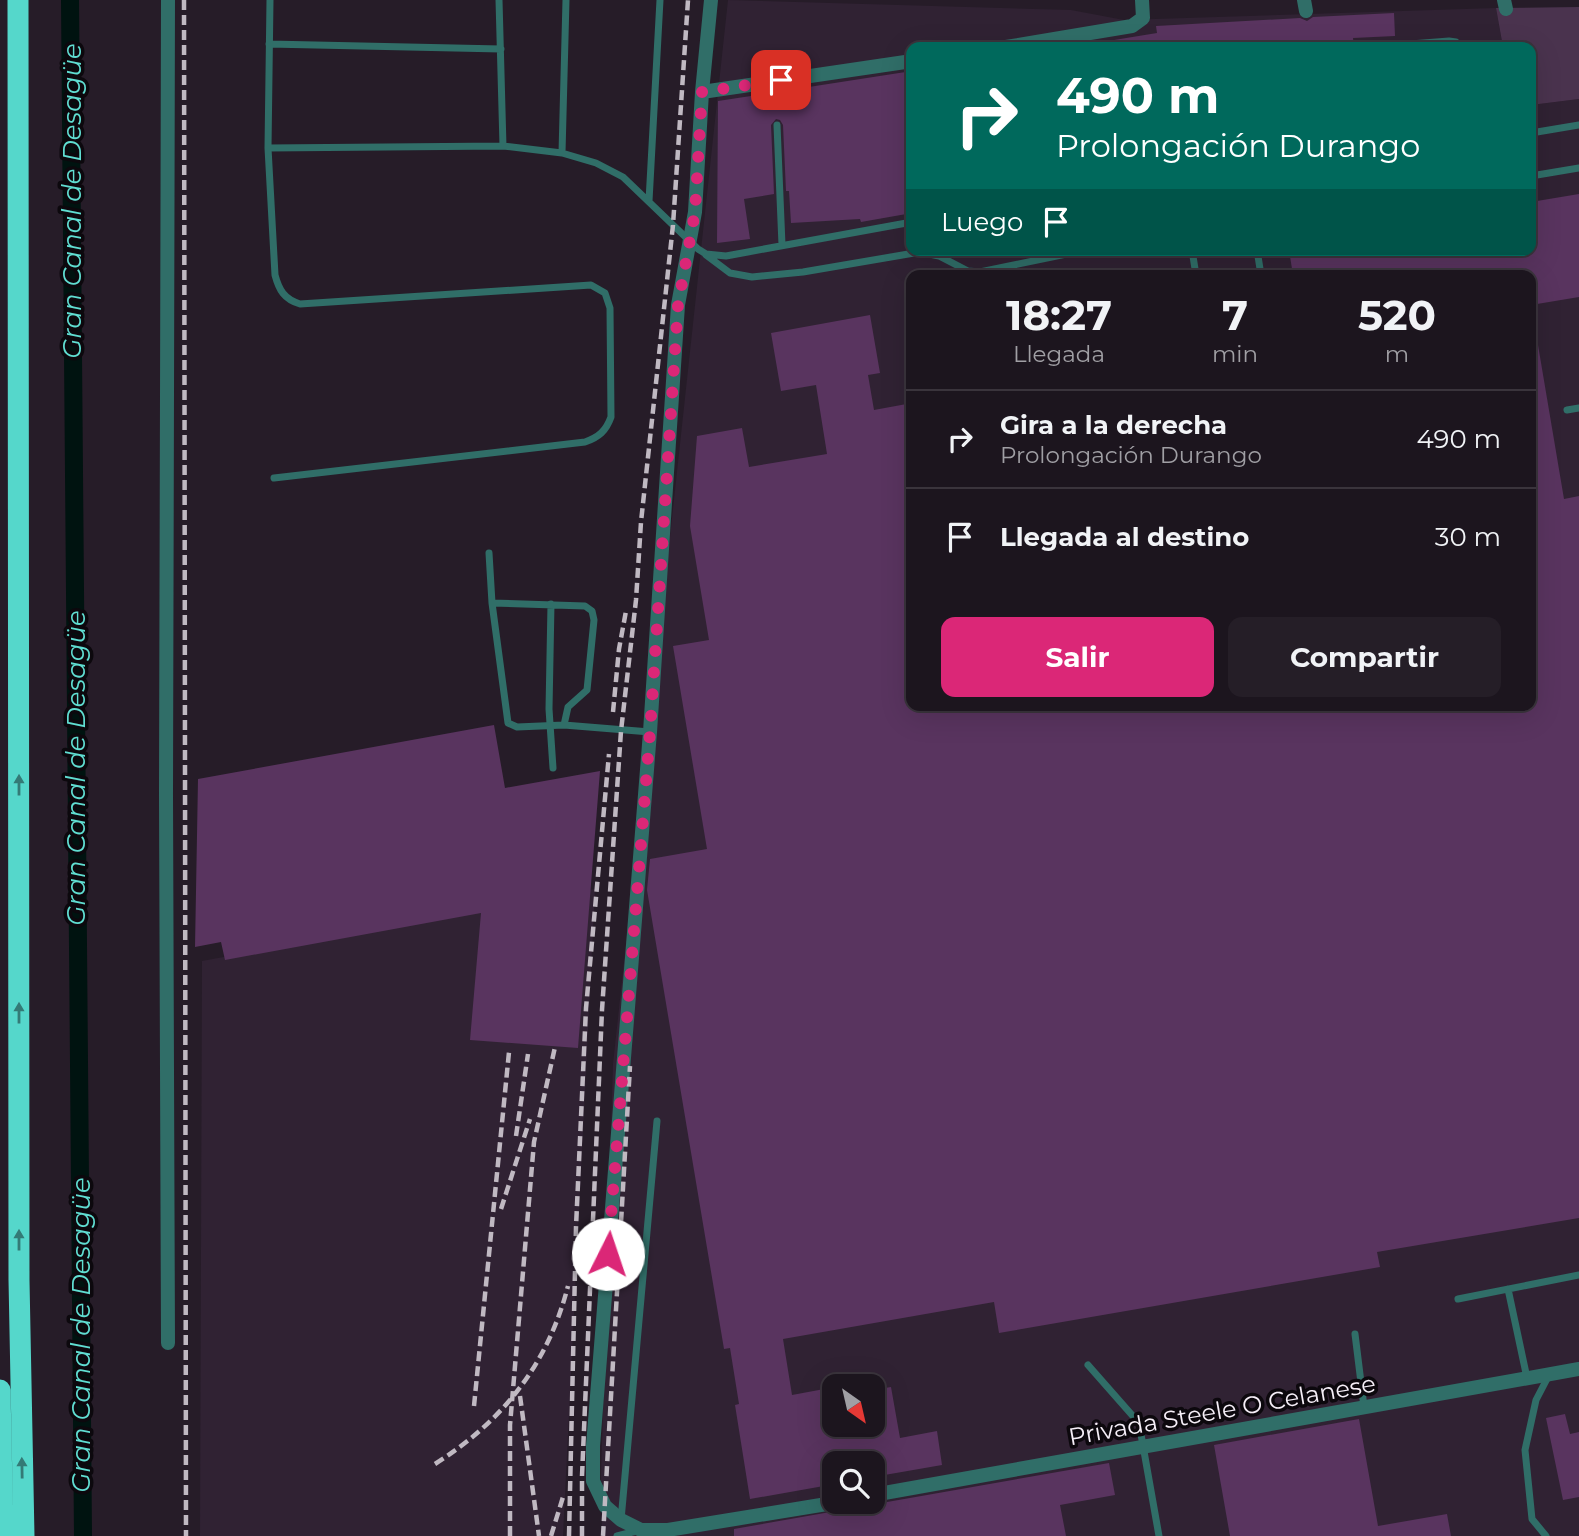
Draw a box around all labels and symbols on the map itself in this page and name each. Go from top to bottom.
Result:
water label: Gran Canal de Desagüe [56,43,88,359]
pin [751,50,811,110]
water label: Gran Canal de Desagüe [60,610,92,926]
one-way arrow [13,774,25,796]
one-way arrow [14,1002,25,1024]
water label: Gran Canal de Desagüe [65,1177,97,1493]
position arrow [571,1217,645,1291]
one-way arrow [13,1229,25,1251]
street label: Privada Steele O Celanese [1066,1369,1378,1451]
north arrow [822,1374,886,1437]
one-way arrow [16,1457,28,1479]

